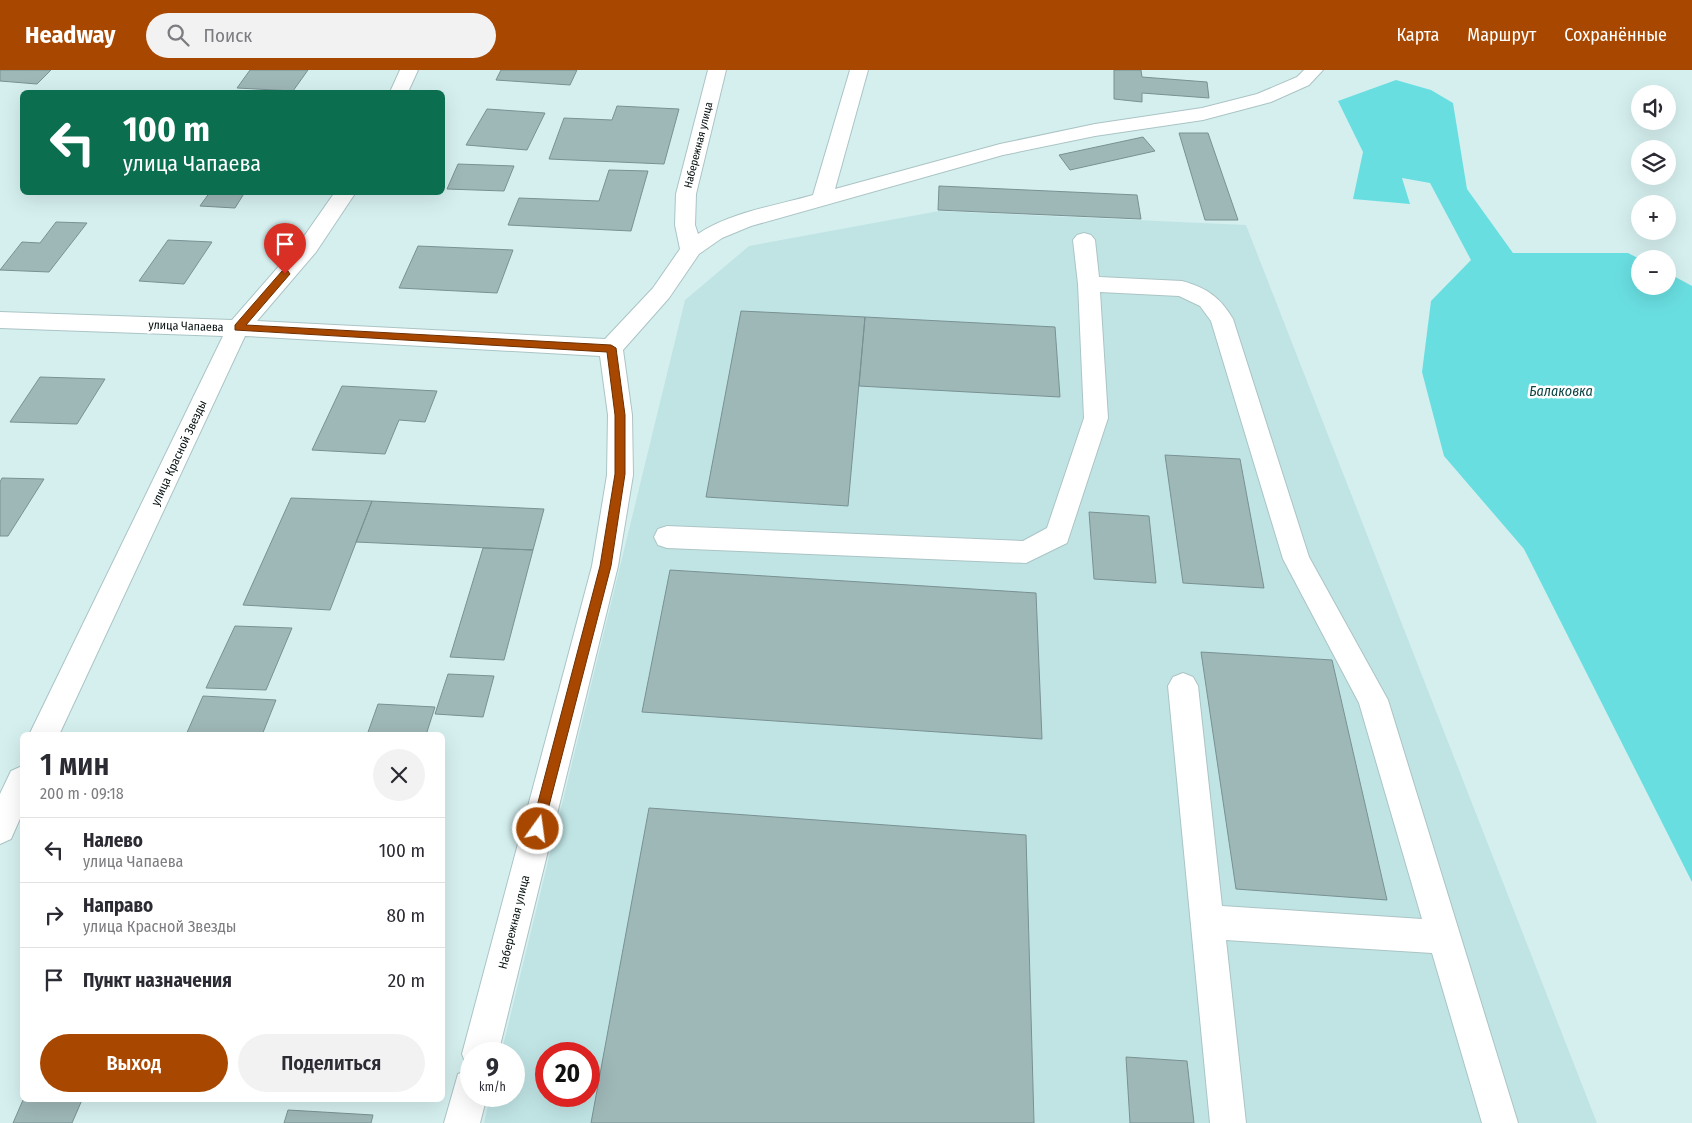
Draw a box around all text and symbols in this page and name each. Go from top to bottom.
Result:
search box [146,13,496,58]
text: Headway [25,21,116,49]
icon: search [164,21,192,49]
text: Поиск [204,24,252,47]
text: Карта [1396,24,1439,46]
text: Маршрут [1467,24,1536,46]
text: Сохранённые [1564,24,1667,46]
map controls [1631,85,1676,295]
button: sound [1631,85,1676,130]
street label: Набережная улица [681,101,715,190]
text: 100 m [123,108,210,150]
icon: left [40,110,105,175]
button: layers [1631,140,1676,185]
text: улица Чапаева [123,150,261,177]
button: + [1631,195,1676,240]
pin [264,223,306,274]
icon: arrive [271,230,299,258]
button: − [1631,250,1676,295]
street label: улица Чапаева [148,318,224,334]
water label: Балаковка [1529,383,1593,400]
street label: улица Красной Звезды [148,398,210,508]
text: 1 мин [40,747,109,783]
button: close [373,749,425,801]
text: 200 m · 09:18 [40,784,124,803]
position arrow [511,802,563,854]
text: Налево [83,829,143,852]
icon: left [40,836,68,864]
text: 100 m [379,839,425,862]
text: улица Чапаева [83,852,183,871]
street label: Набережная улица [496,873,532,970]
text: Направо [83,894,153,917]
icon: right [40,901,68,929]
text: 80 m [387,904,425,927]
text: улица Красной Звезды [83,917,237,936]
icon: arrive [40,966,68,994]
text: Пункт назначения [83,969,232,992]
text: 20 m [388,969,425,992]
button: Выход [40,1034,228,1092]
button: Поделиться [238,1034,425,1092]
speed limit sign: 20 [535,1042,600,1107]
text: 9 [486,1053,499,1083]
text: km/h [479,1080,506,1094]

